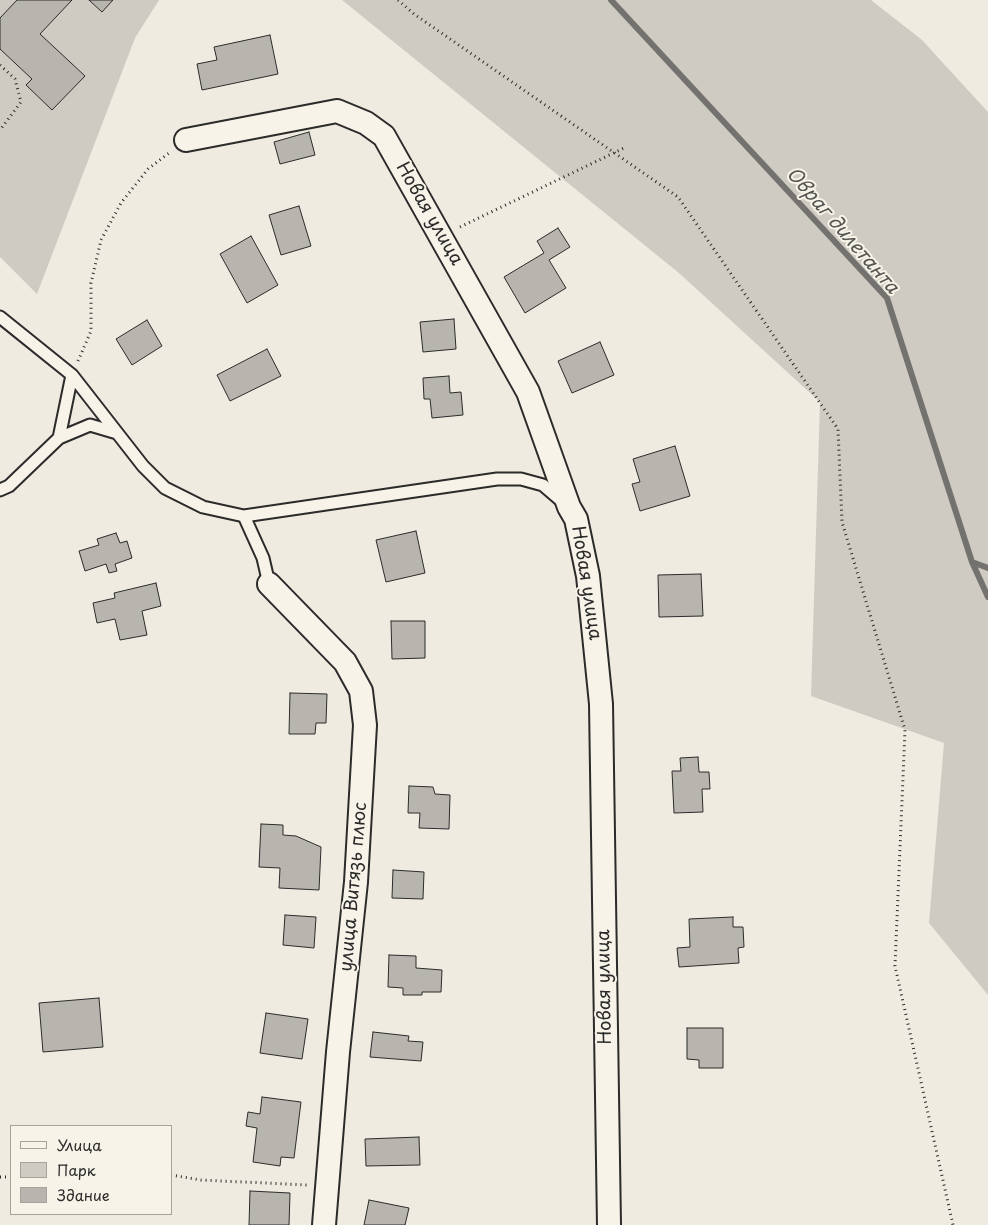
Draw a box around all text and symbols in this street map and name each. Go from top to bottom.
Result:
street label: Новая улица [391,159,467,269]
water label: Овраг дилетанта [781,163,903,299]
street label: Новая улица [566,524,606,642]
street label: улица Витязь плюс [336,801,372,973]
street label: Новая улица [593,929,617,1045]
legend [10,1125,172,1215]
text: Улица [57,1133,102,1156]
text: Парк [57,1158,96,1181]
text: Здание [57,1183,110,1206]

